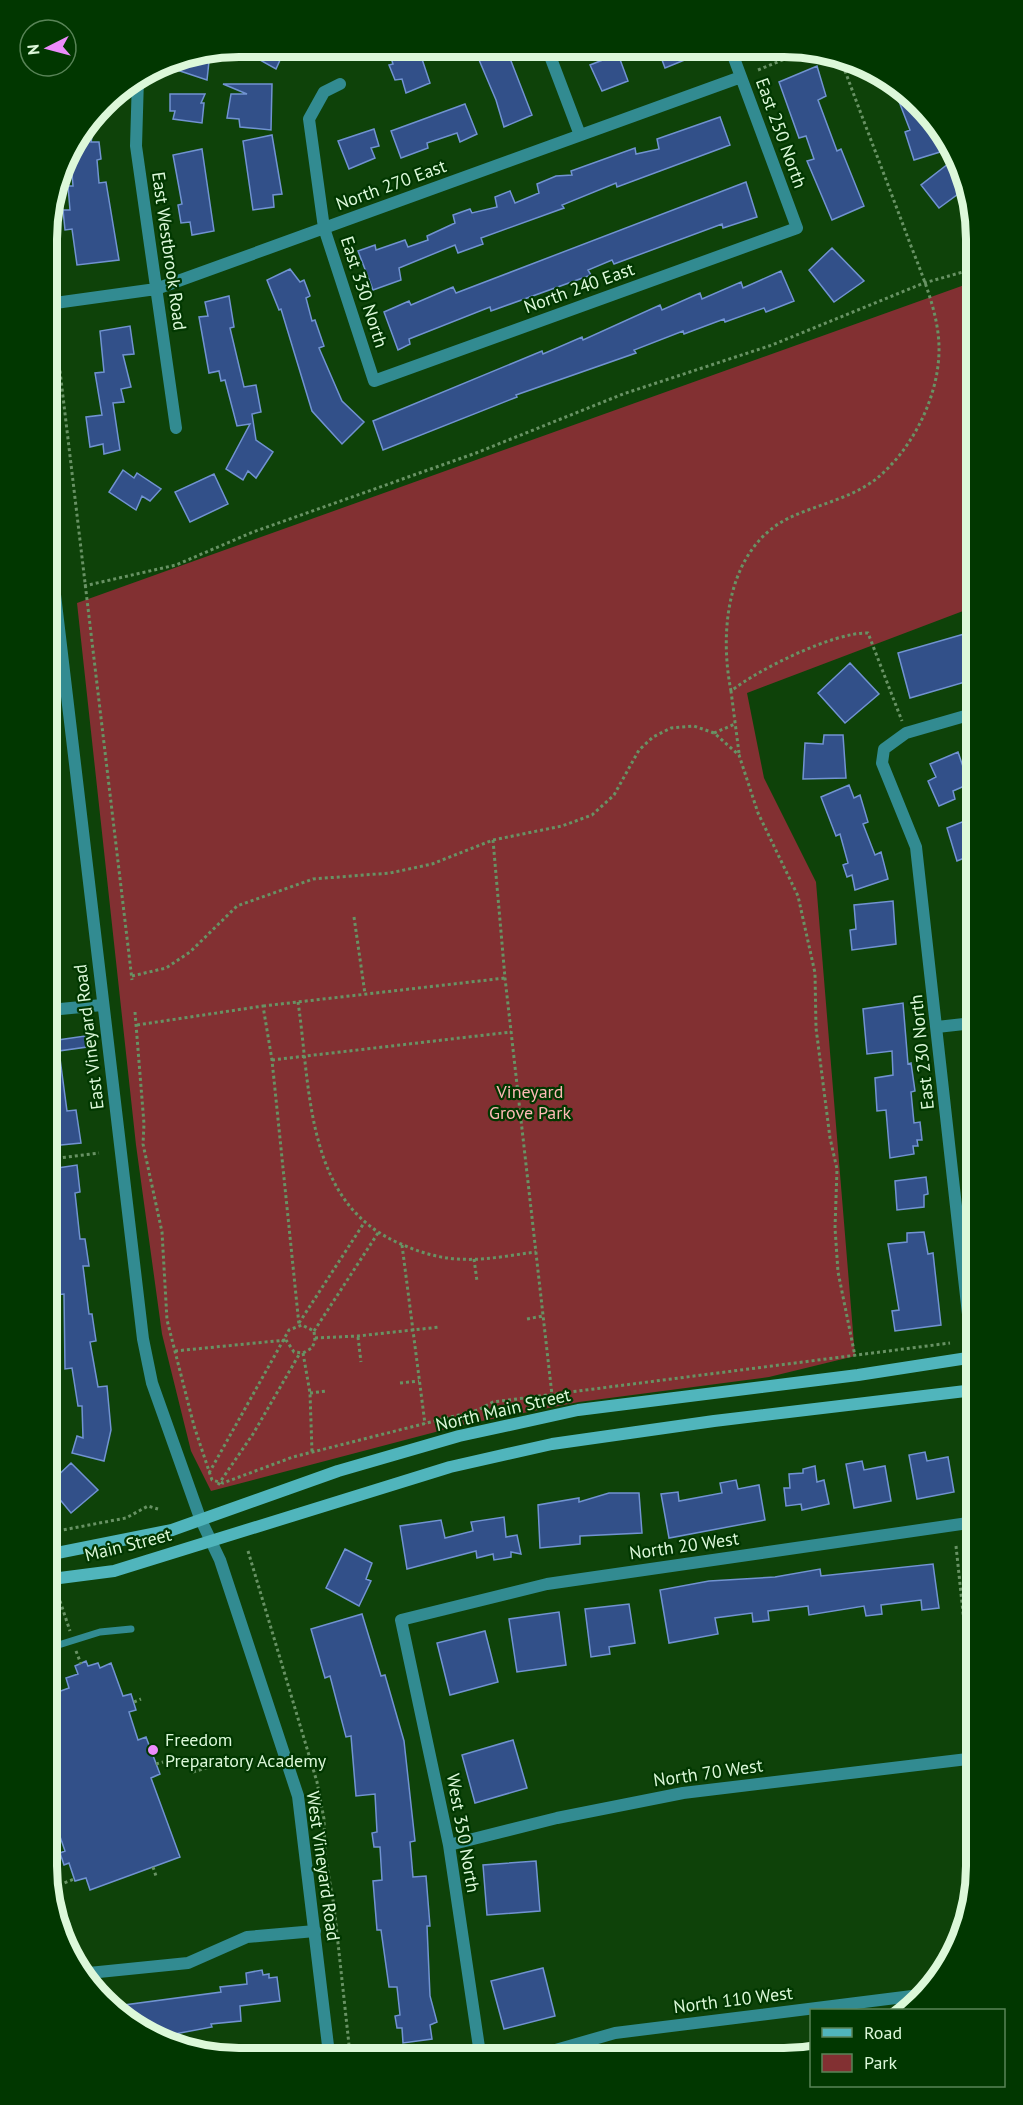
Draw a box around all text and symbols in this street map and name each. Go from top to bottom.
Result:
north arrow [18,18,78,78]
text: N [23,43,44,56]
street label: East 250 North [751,75,812,191]
street label: North 270 East [333,154,449,215]
street label: East Westbrook Road [147,170,192,332]
street label: East 330 North [336,233,393,350]
street label: North 240 East [521,257,637,318]
street label: East Vineyard Road [68,963,109,1111]
street label: East 230 North [904,993,939,1111]
park label: Vineyard Grove Park [489,1080,571,1124]
street label: North Main Street [433,1383,573,1436]
street label: Main Street [82,1523,174,1566]
street label: North 20 West [628,1526,740,1565]
place label: Freedom Preparatory Academy [165,1728,327,1772]
marker: Freedom Preparatory Academy [146,1743,160,1757]
street label: North 70 West [652,1753,764,1792]
street label: West 350 North [442,1772,485,1894]
street label: West Vineyard Road [302,1790,345,1942]
street label: North 110 West [672,1981,794,2018]
legend [810,2009,1005,2087]
text: Road [864,2021,902,2044]
text: Park [864,2051,897,2074]

